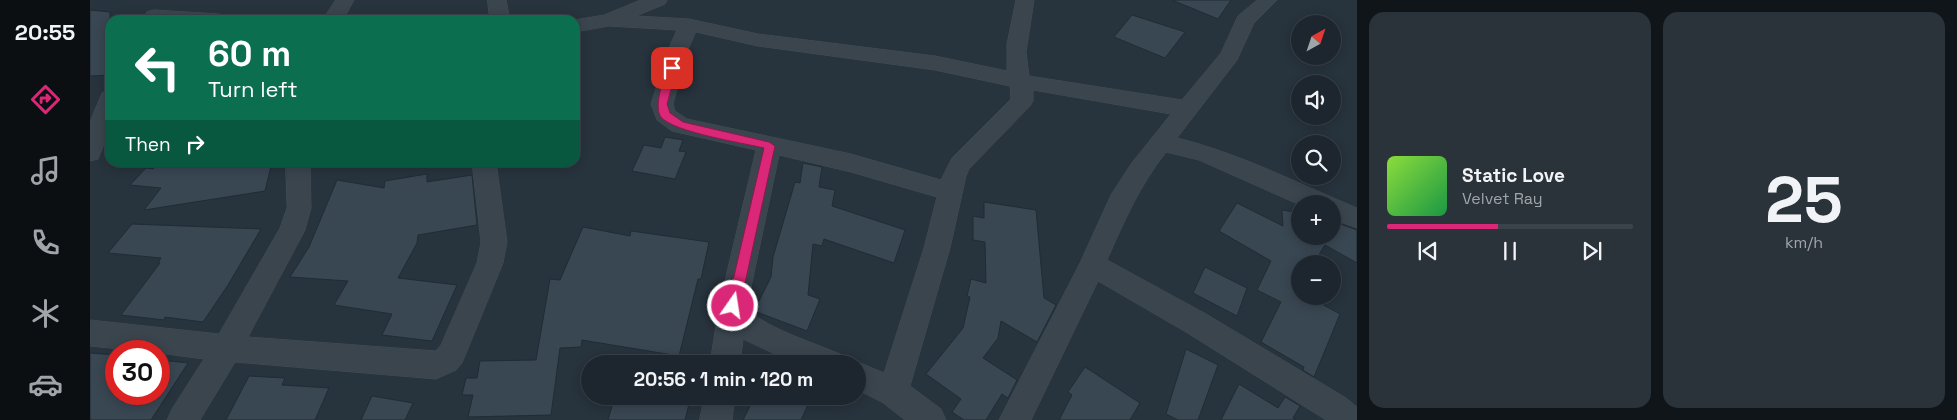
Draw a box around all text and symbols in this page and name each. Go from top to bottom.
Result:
north arrow [1291,15,1341,65]
map controls [1291,15,1341,305]
text: 20:55 [15,18,75,46]
text: 60 m [208,32,291,76]
icon: left [125,35,190,100]
pin [651,47,693,89]
icon: arrive [658,54,686,82]
text: Turn left [208,75,298,103]
button: sound [1291,75,1341,125]
icon: directions [28,82,63,117]
icon: right [181,130,209,158]
text: Then [125,132,171,157]
button: search [1291,135,1341,185]
icon: music [28,153,63,188]
text: 25 [1765,158,1843,241]
text: Static Love [1462,163,1565,188]
text: Velvet Ray [1462,188,1543,209]
button: + [1291,195,1341,245]
icon: phone [28,225,63,260]
text: km/h [1785,232,1823,253]
icon: previous [1414,237,1442,265]
icon: pause [1496,237,1524,265]
icon: next [1578,237,1606,265]
button: − [1291,255,1341,305]
position arrow [706,279,758,331]
icon: climate [28,296,63,331]
speed limit sign: 30 [105,340,170,405]
icon: car [28,367,63,402]
text: 20:56 · 1 min · 120 m [634,367,813,392]

